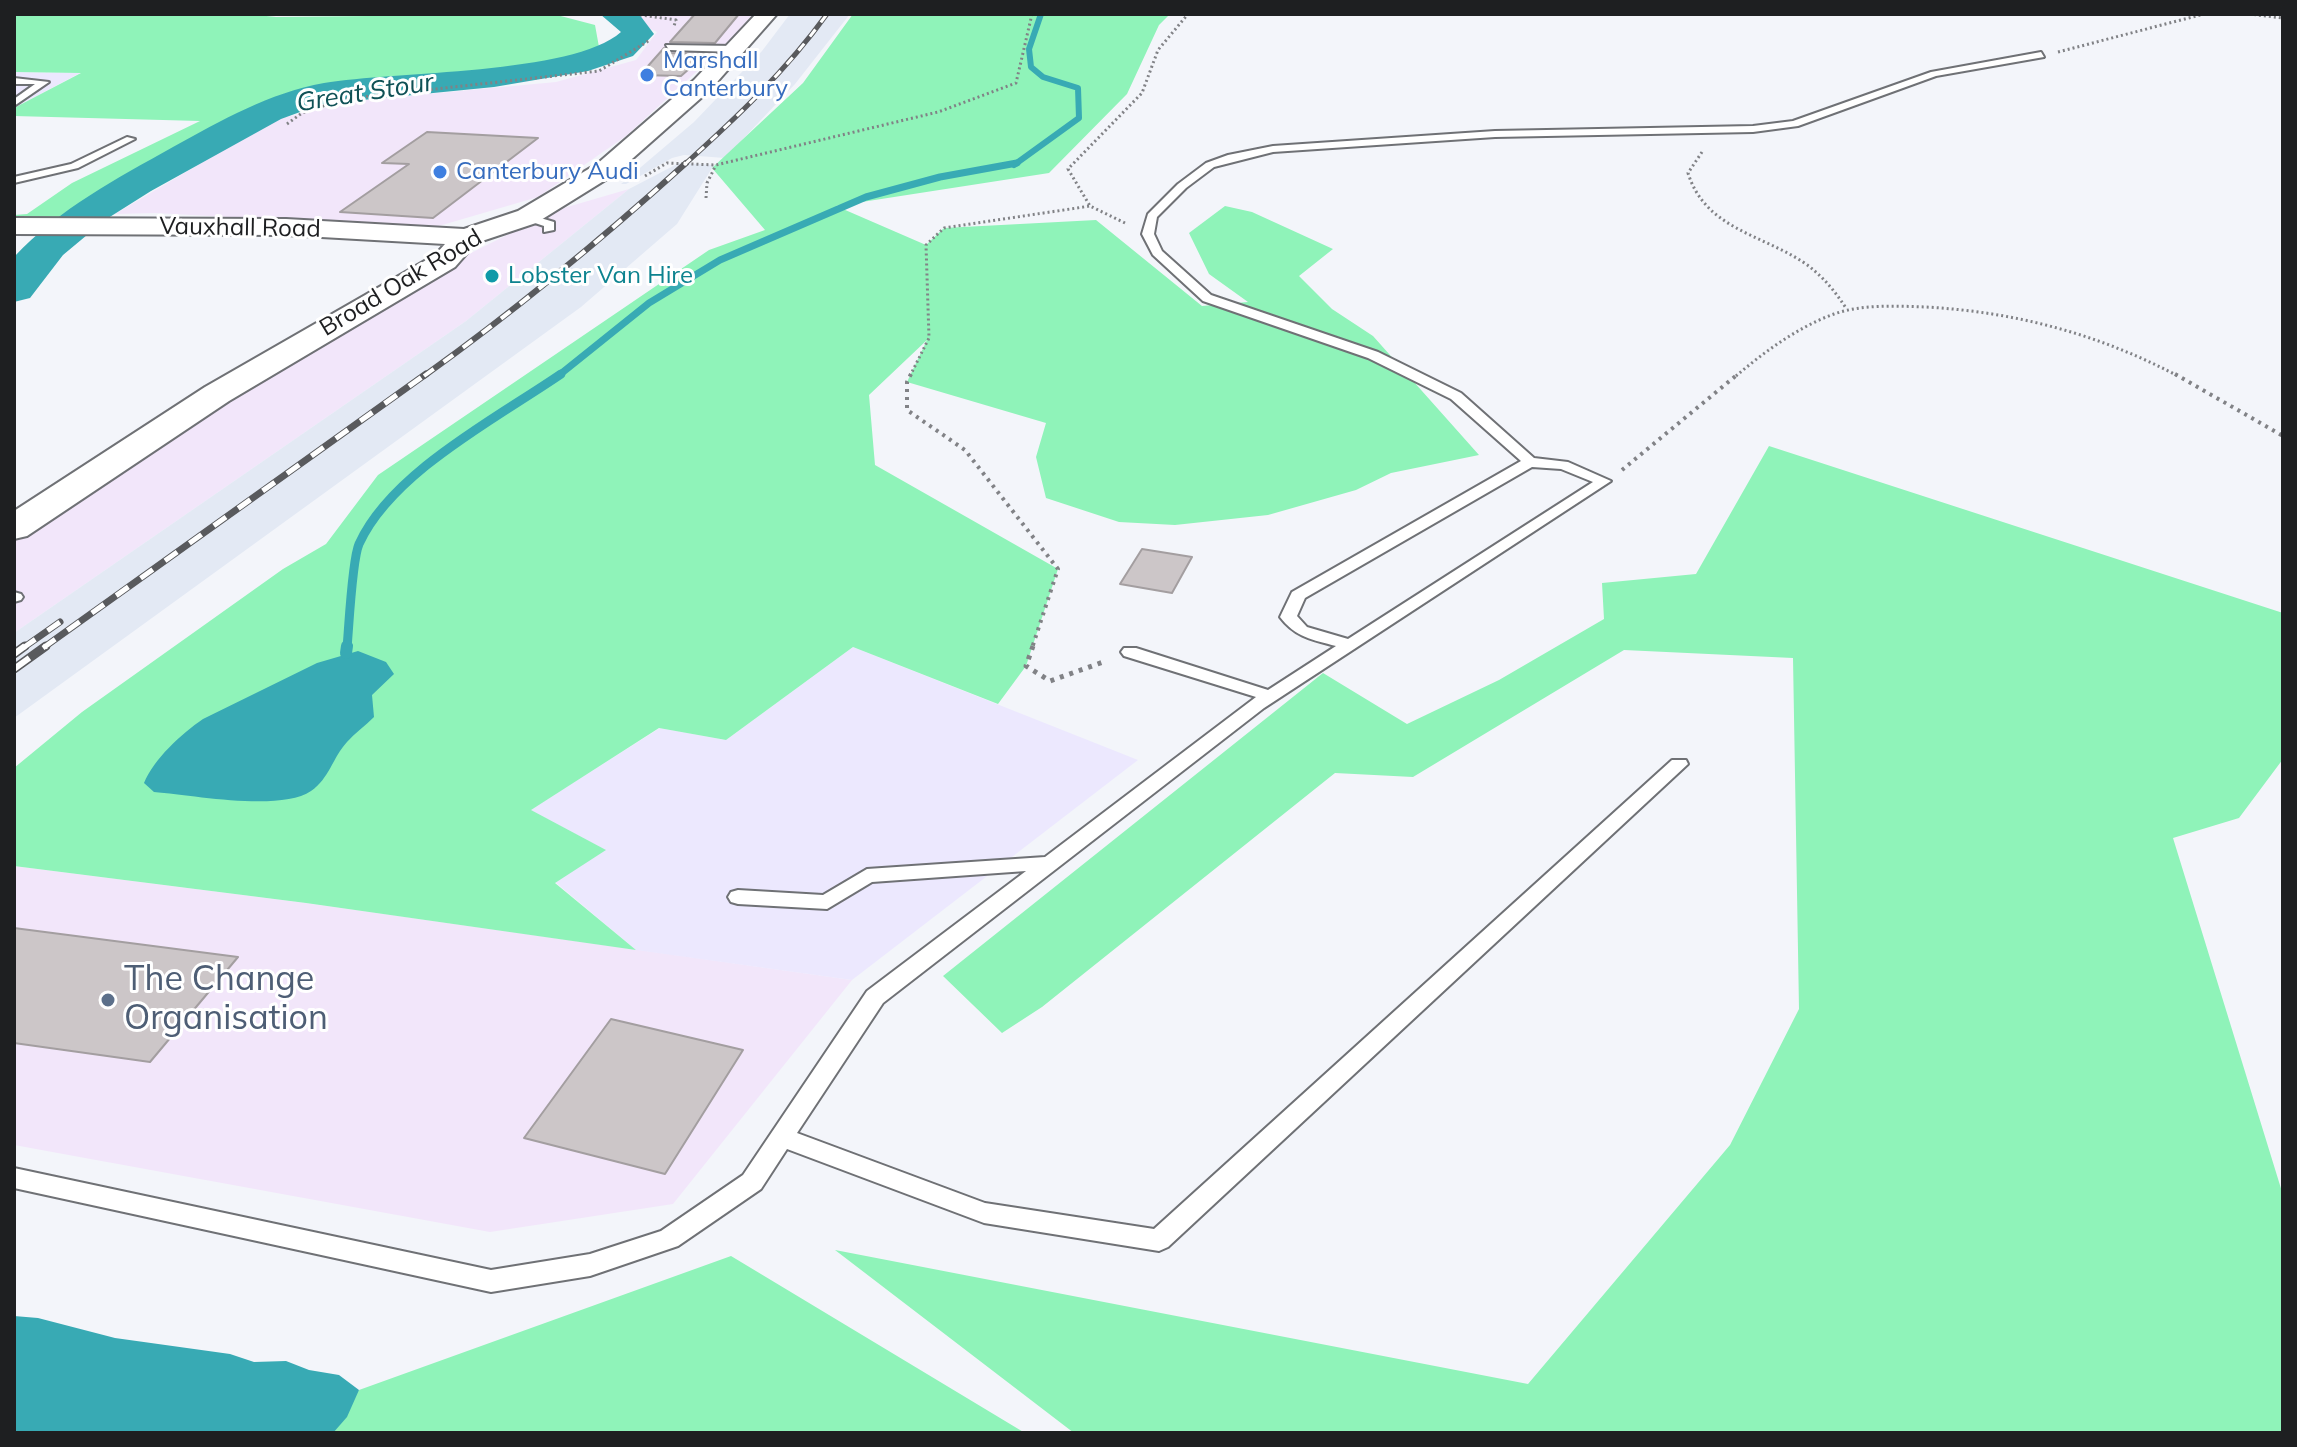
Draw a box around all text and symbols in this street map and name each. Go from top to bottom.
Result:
place label: Marshall Canterbury [663,47,788,103]
marker: Marshall Canterbury [638,66,656,84]
water label: Great Stour [294,67,436,119]
place label: Canterbury Audi [456,158,639,186]
marker: Canterbury Audi [431,163,449,181]
street label: Vauxhall Road [159,212,321,244]
street label: Broad Oak Road [315,223,487,343]
place label: Lobster Van Hire [508,262,693,290]
marker: Lobster Van Hire [483,267,501,285]
place label: The Change Organisation [124,960,328,1040]
marker: The Change Organisation [99,991,117,1009]

